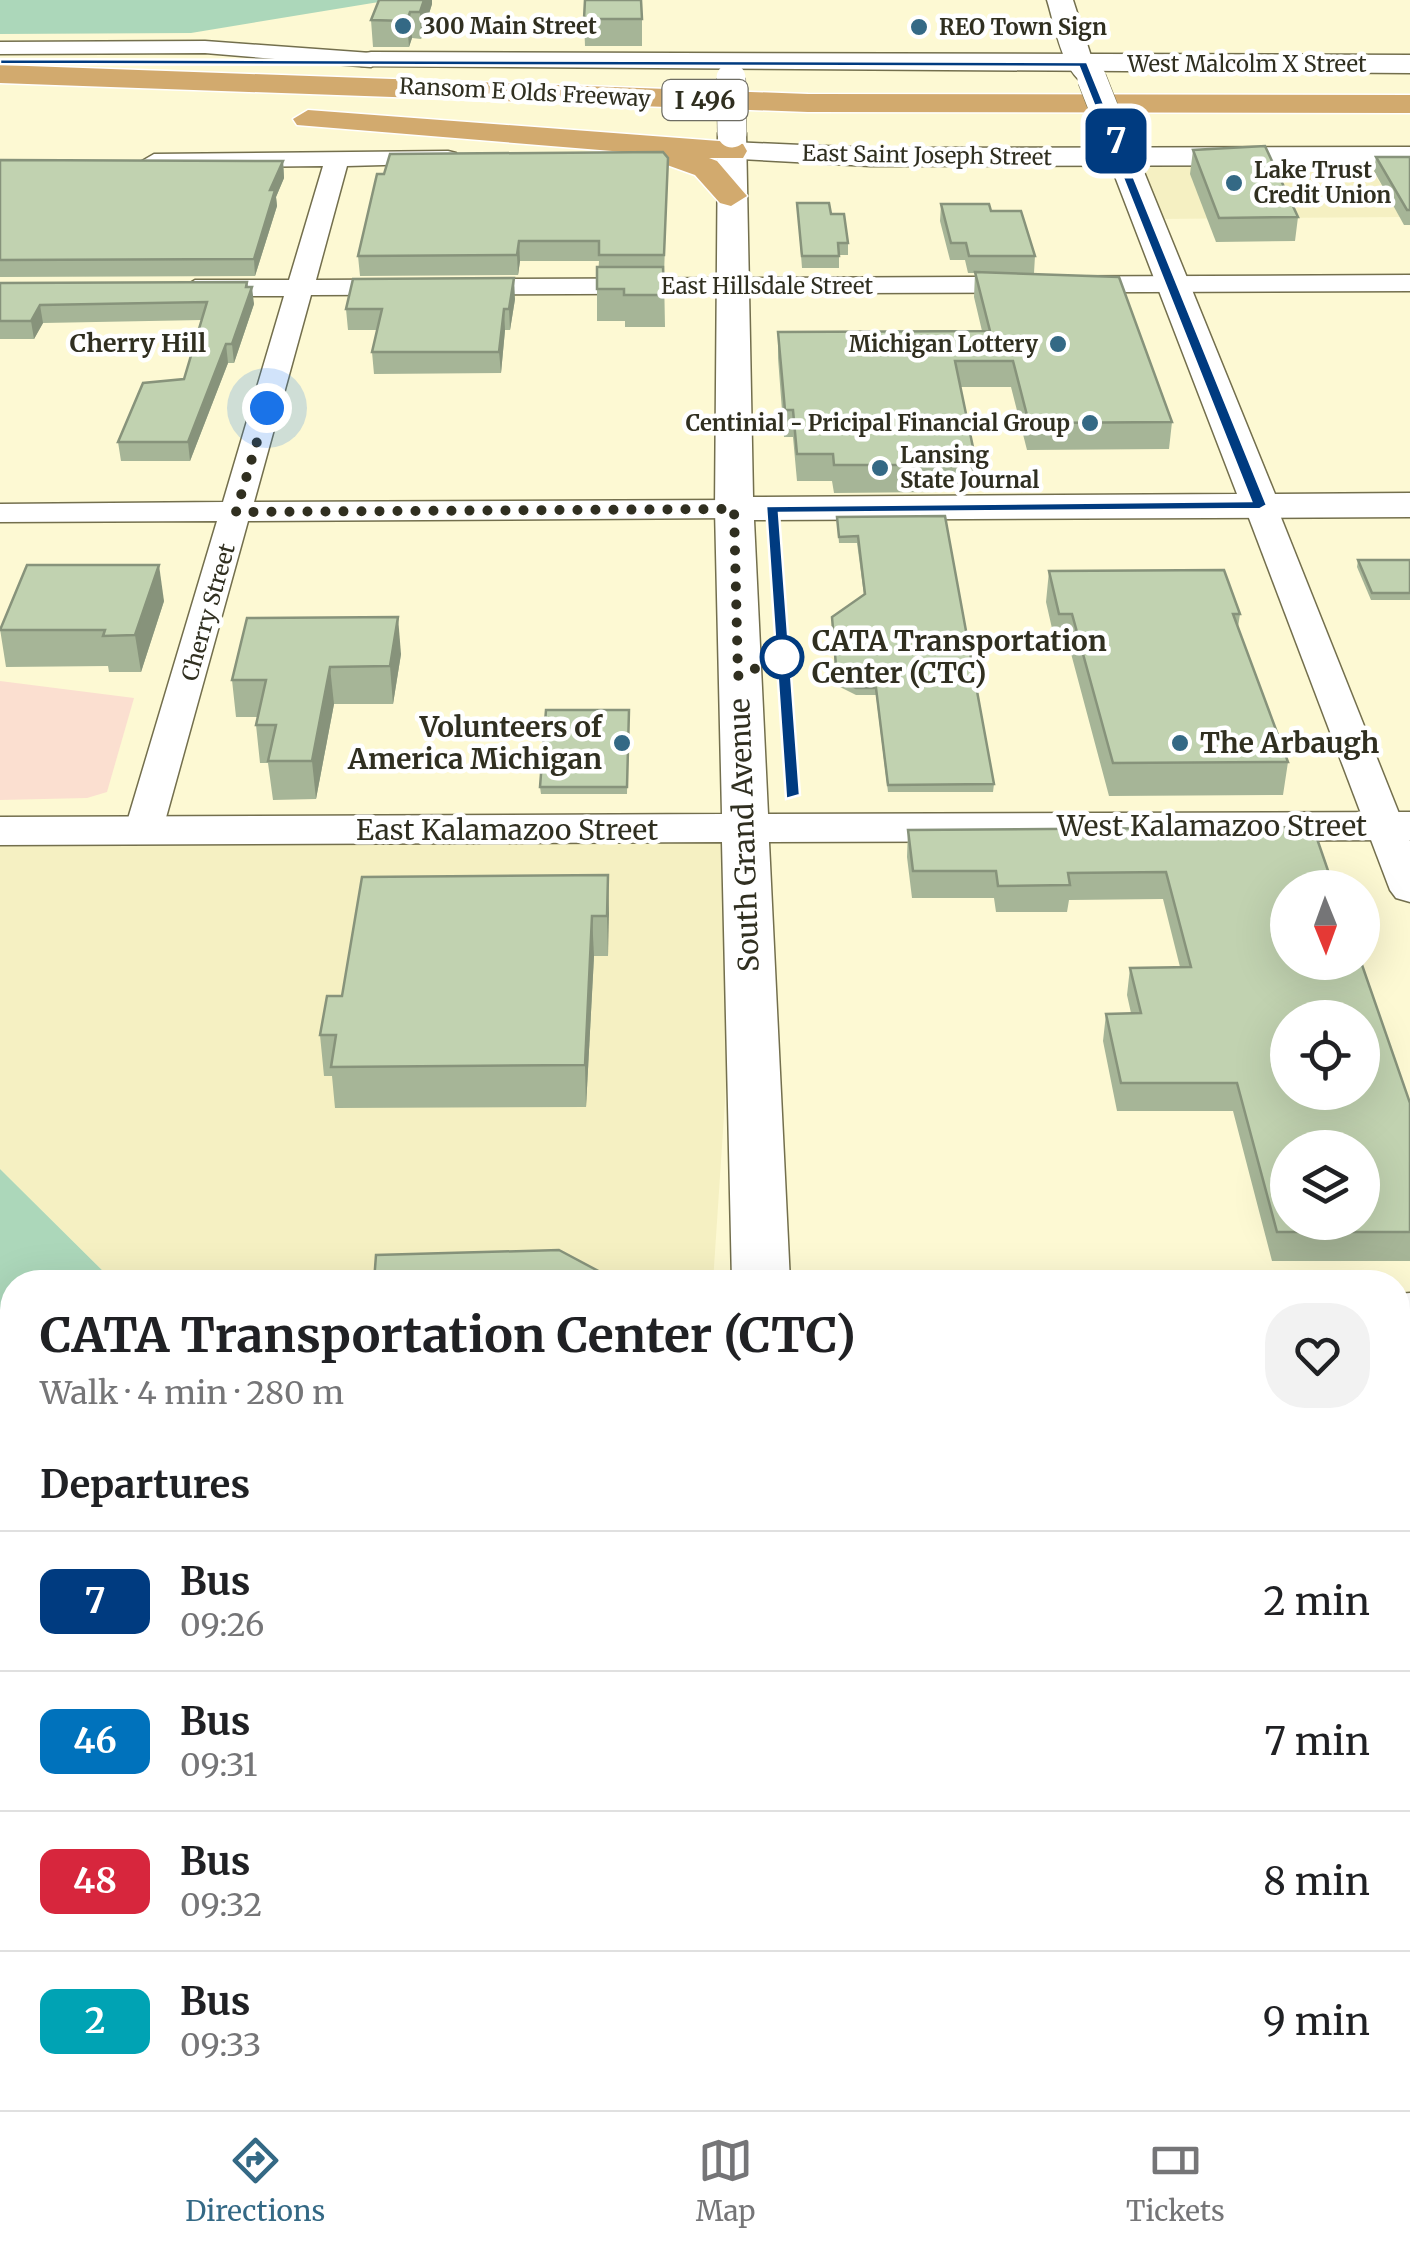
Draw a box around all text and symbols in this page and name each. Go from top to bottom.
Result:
place label: 300 Main Street [423,12,597,40]
place label: REO Town Sign [939,13,1107,41]
marker: 300 Main Street [392,15,414,37]
marker: REO Town Sign [908,16,930,38]
street label: West Malcolm X Street [1126,50,1367,78]
street label: Ransom E Olds Freeway [398,71,652,113]
road number: I 496 [662,80,748,120]
line badge: 7 [1084,108,1148,174]
text: 7 [1106,119,1126,163]
street label: East Saint Joseph Street [802,139,1053,171]
place label: Lake Trust Credit Union [1254,156,1391,209]
marker: Lake Trust Credit Union [1223,172,1245,194]
street label: East Hillsdale Street [661,272,873,300]
district label: Cherry Hill [70,327,206,359]
place label: Michigan Lottery [849,330,1039,358]
marker: Michigan Lottery [1047,333,1069,355]
your location [242,383,292,433]
place label: Centinial - Pricipal Financial Group [686,409,1070,437]
marker: Centinial - Pricipal Financial Group [1079,412,1101,434]
place label: Lansing State Journal [900,441,1039,494]
marker: Lansing State Journal [869,457,891,479]
street label: Cherry Street [175,540,241,684]
place label: CATA Transportation Center (CTC) [812,623,1107,691]
marker: CATA Transportation Center (CTC) [761,636,803,678]
street label: South Grand Avenue [721,698,767,972]
place label: Volunteers of America Michigan [347,709,604,777]
place label: The Arbaugh [1200,725,1380,761]
marker: Volunteers of America Michigan [611,732,633,754]
marker: The Arbaugh [1169,732,1191,754]
street label: West Kalamazoo Street [1056,808,1367,844]
street label: East Kalamazoo Street [356,812,658,848]
north arrow [1270,870,1380,980]
map controls [1270,870,1380,1240]
button: locate [1270,1000,1380,1110]
button: layers [1270,1130,1380,1240]
button: heart [1265,1303,1370,1408]
text: CATA Transportation Center (CTC) [40,1305,856,1365]
text: Walk · 4 min · 280 m [40,1373,344,1413]
text: Departures [40,1461,250,1508]
text: Bus [180,1558,250,1605]
text: 2 min [1263,1578,1370,1625]
text: 7 [85,1579,105,1623]
text: 09:26 [180,1605,264,1645]
text: Bus [180,1698,250,1745]
text: 7 min [1264,1718,1370,1765]
text: 46 [73,1719,117,1763]
text: 09:31 [180,1745,258,1785]
text: Bus [180,1838,250,1885]
text: 8 min [1263,1858,1370,1905]
text: 48 [73,1859,117,1903]
text: 09:32 [180,1885,262,1925]
text: Bus [180,1978,250,2025]
text: 9 min [1263,1998,1370,2045]
text: 2 [85,1999,105,2043]
text: 09:33 [180,2025,261,2065]
tab: Directions [185,2133,325,2229]
tab: Map [696,2133,755,2229]
tab: Tickets [1126,2133,1225,2229]

